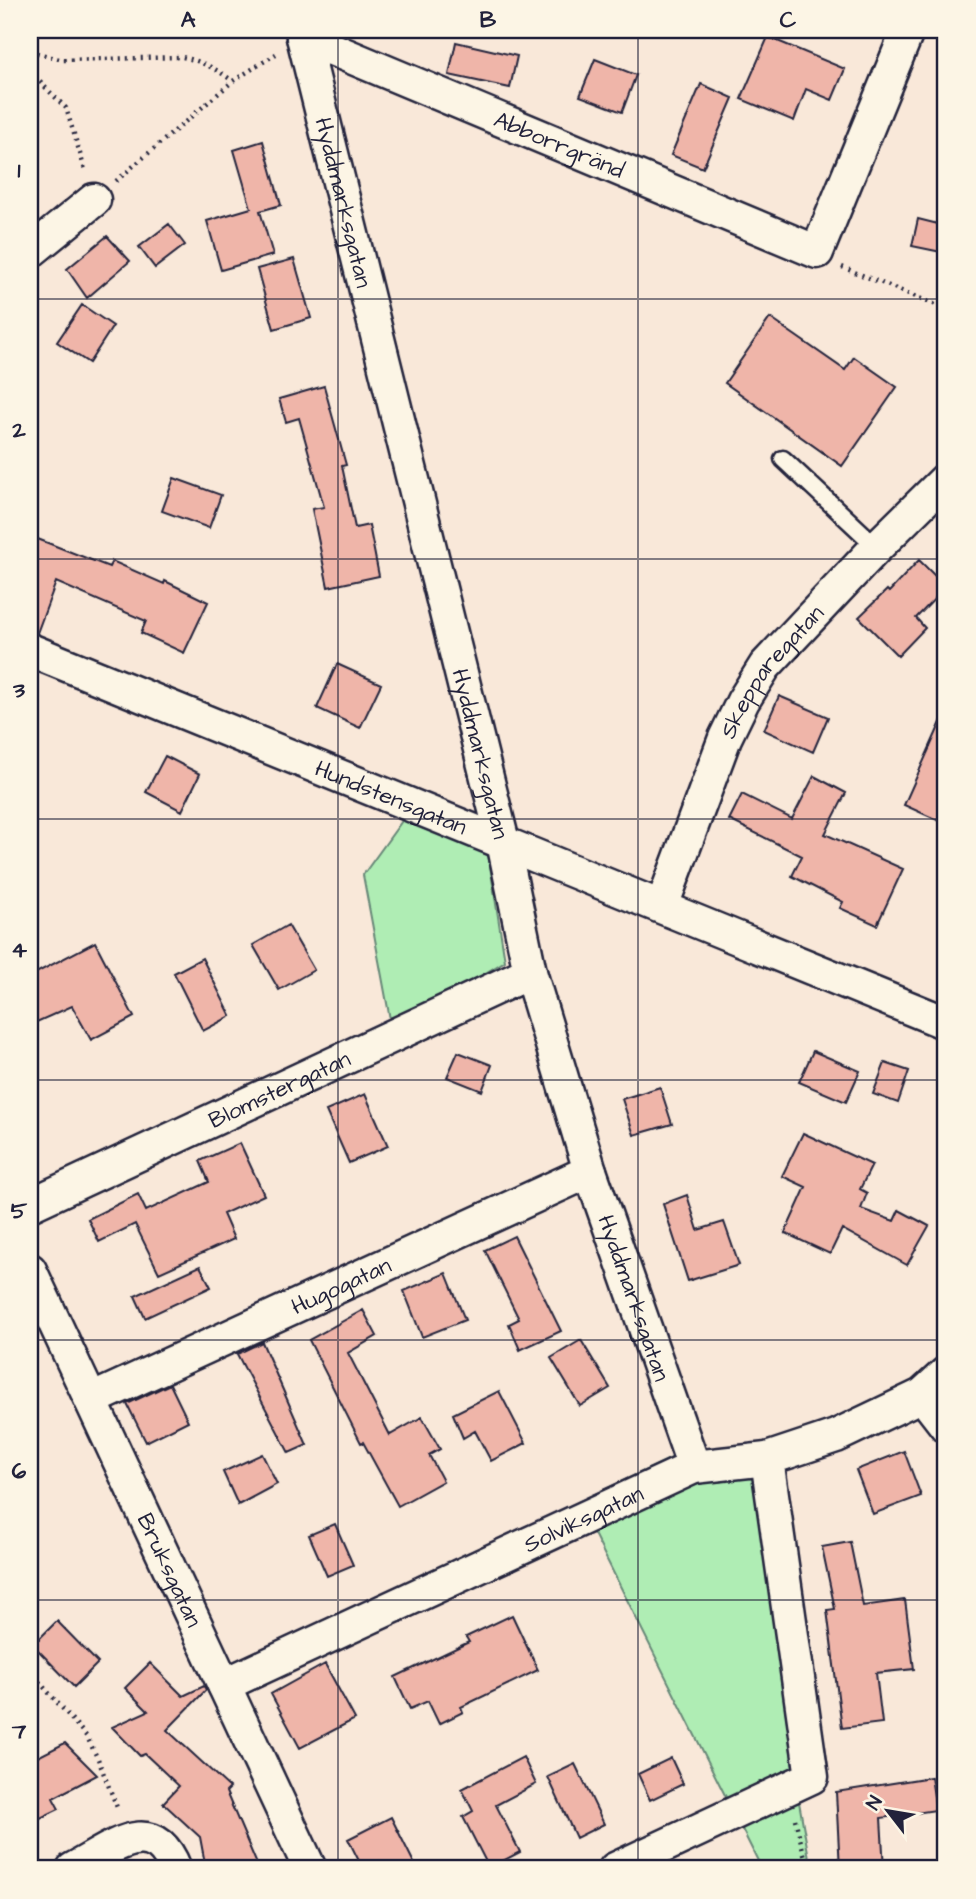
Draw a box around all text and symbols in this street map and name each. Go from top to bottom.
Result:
text: A [181,4,196,36]
text: B [480,4,497,36]
text: C [780,4,797,36]
street label: Abborrgränd [489,104,629,187]
street label: Hyddmarksgatan [307,114,380,291]
text: 1 [18,154,21,186]
text: 2 [11,414,26,446]
street label: Skepparegatan [712,598,832,744]
street label: Hyddmarksgatan [444,665,517,842]
text: 3 [12,674,25,706]
street label: Hundstensgatan [310,753,472,843]
text: 4 [11,934,27,966]
street label: Blomstergatan [204,1043,356,1137]
text: 5 [11,1195,28,1227]
street label: Hyddmarksgatan [590,1211,678,1386]
street label: Hugogatan [286,1249,396,1323]
text: 6 [12,1455,27,1487]
street label: Solviksgatan [519,1478,649,1561]
street label: Bruksgatan [129,1508,210,1633]
text: 7 [11,1715,27,1747]
north arrow [853,1776,923,1846]
text: N [860,1791,889,1815]

